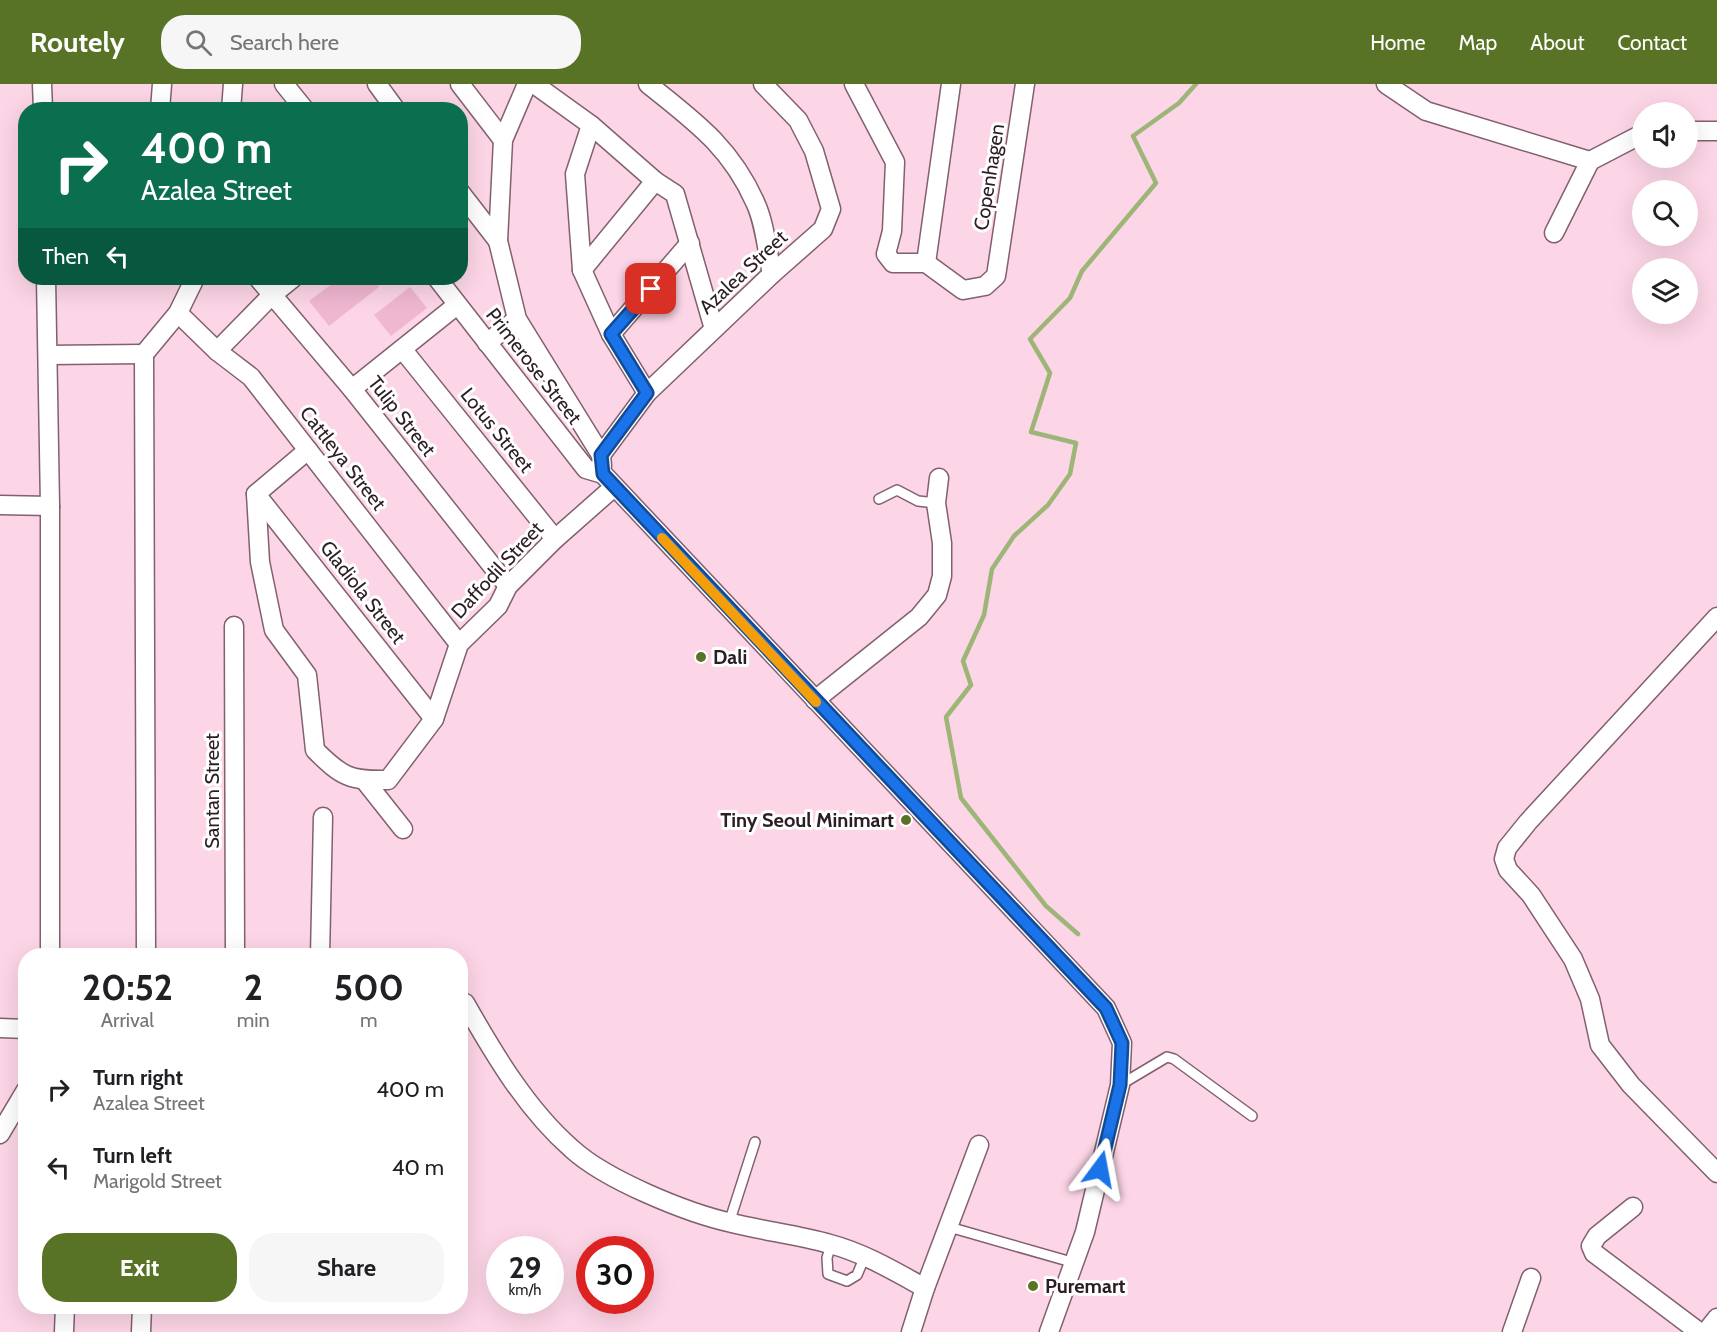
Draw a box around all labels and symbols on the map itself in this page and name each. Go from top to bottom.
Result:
street label: Copenhagen [969,122,1009,232]
street label: Azalea Street [694,225,792,319]
pin [625,263,676,314]
street label: Primerose Street [481,303,587,429]
street label: Tulip Street [363,371,441,461]
street label: Lotus Street [456,383,539,477]
street label: Cattleya Street [295,401,391,515]
street label: Daffodil Street [446,516,548,623]
street label: Gladiola Street [315,536,411,649]
place label: Dali [713,645,747,669]
marker: Dali [694,650,708,664]
street label: Santan Street [200,733,224,849]
place label: Tiny Seoul Minimart [720,808,894,832]
marker: Tiny Seoul Minimart [899,813,913,827]
position arrow [1068,1137,1132,1201]
speed limit sign: 30 [576,1236,654,1314]
place label: Puremart [1045,1274,1126,1298]
marker: Puremart [1026,1279,1040,1293]

